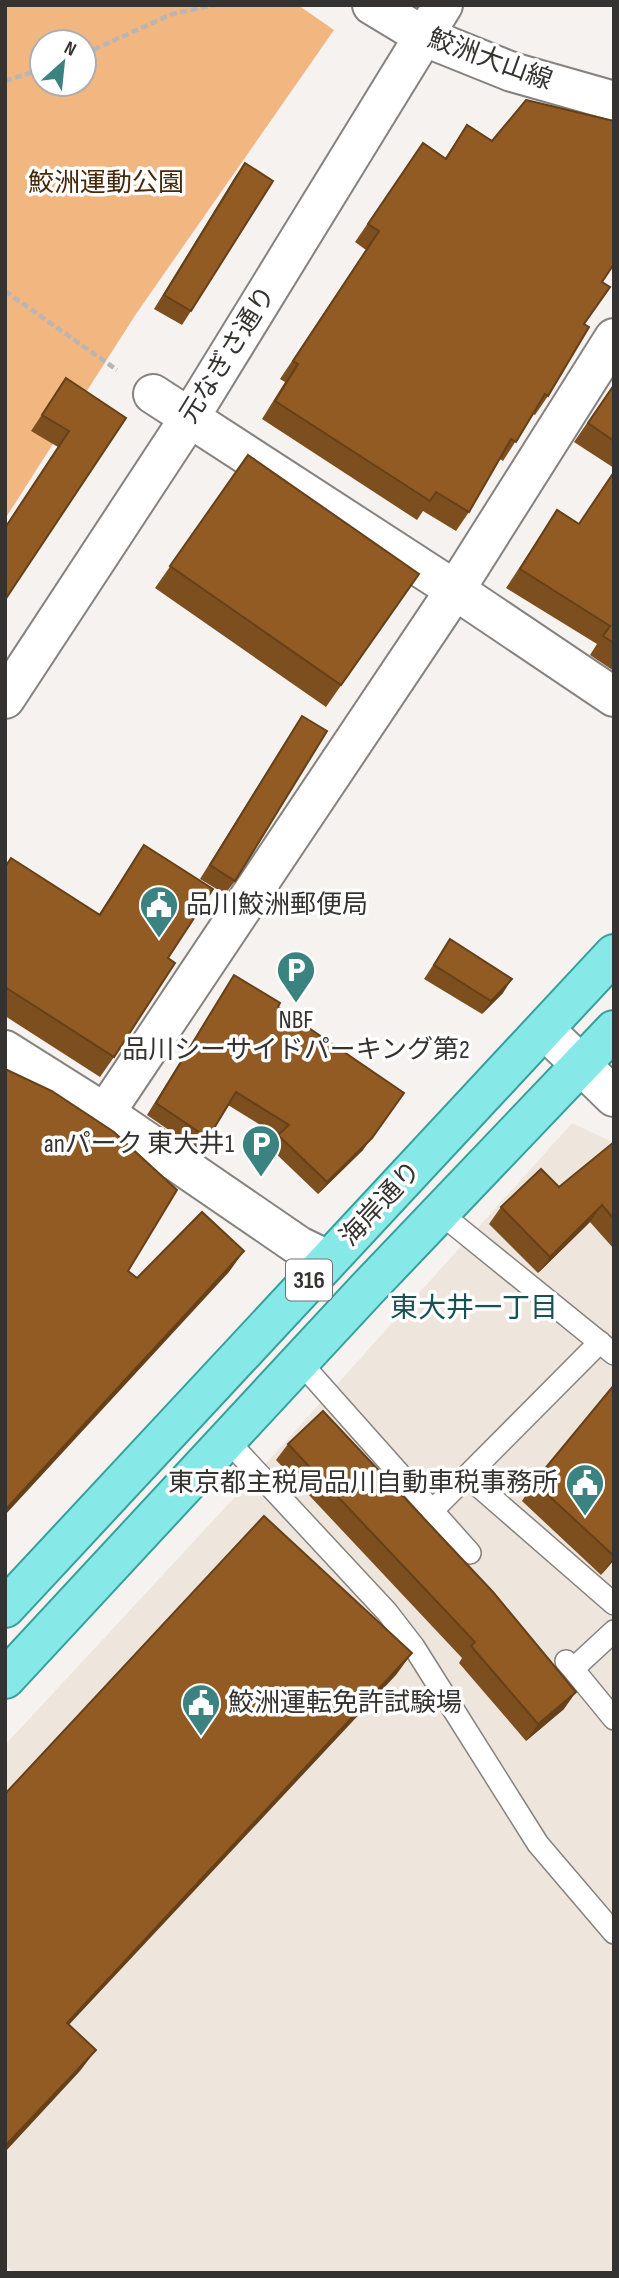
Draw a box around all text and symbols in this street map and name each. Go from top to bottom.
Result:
street label: 鮫洲大山線 [424,23,556,97]
north arrow [28,28,98,98]
text: N [60,37,80,62]
park label: 鮫洲運動公園 [28,168,184,199]
street label: 元なぎさ通り [174,281,282,429]
public building icon: 品川鮫洲郵便局 [138,884,180,939]
place label: 品川鮫洲郵便局 [186,890,368,921]
parking icon: NBF 品川シーサイドパーキング第2 [275,949,317,1004]
place label: NBF 品川シーサイドパーキング第2 [122,1005,470,1066]
parking icon: anパーク 東大井1 [240,1123,282,1178]
place label: anパーク 東大井1 [44,1129,234,1160]
street label: 海岸通り [334,1155,428,1253]
road number: 316 [286,1260,332,1300]
district label: 東大井一丁目 [390,1292,558,1325]
public building icon: 東京都主税局品川自動車税事務所 [564,1462,606,1517]
place label: 東京都主税局品川自動車税事務所 [168,1468,558,1499]
public building icon: 鮫洲運転免許試験場 [180,1682,222,1737]
place label: 鮫洲運転免許試験場 [228,1688,462,1719]

